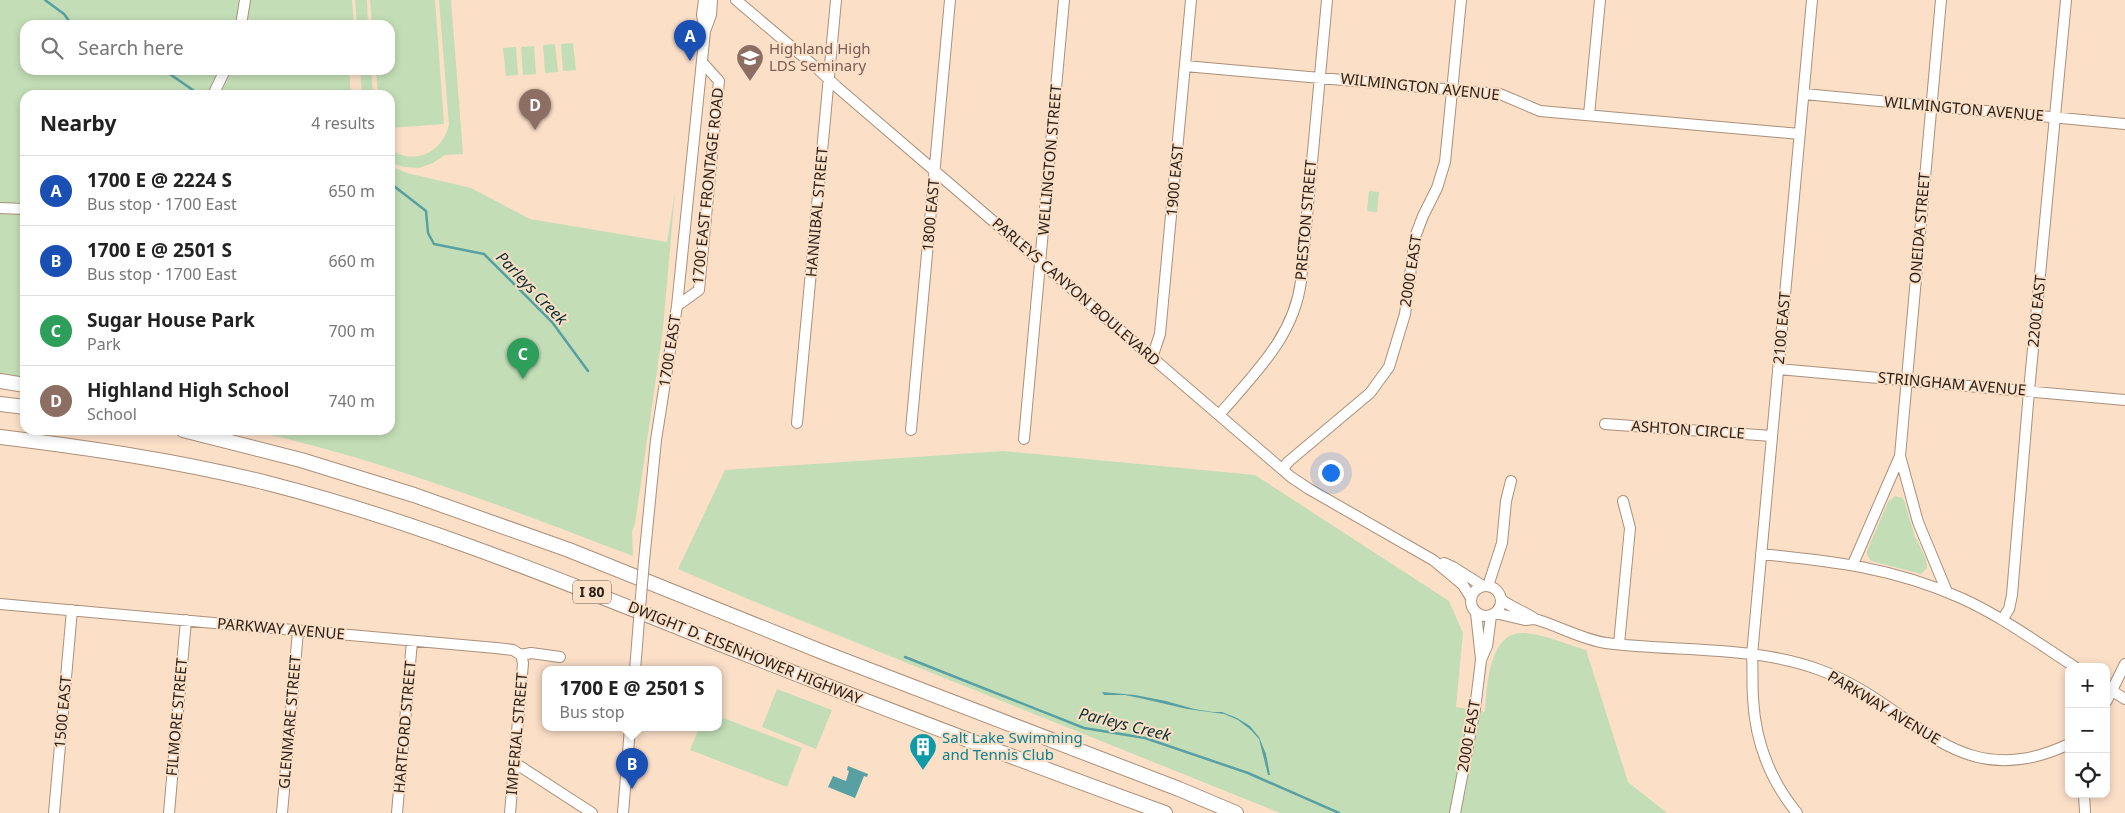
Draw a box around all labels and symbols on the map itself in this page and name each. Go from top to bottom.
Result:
pin: A [674,20,706,61]
place label: Highland High LDS Seminary [769,38,871,75]
school or university icon: Highland High LDS Seminary [735,43,765,82]
street label: WILMINGTON AVENUE [1339,68,1501,104]
street label: WELLINGTON STREET [1032,83,1066,236]
street label: 1700 EAST FRONTAGE ROAD [687,86,727,285]
pin: D [519,89,551,130]
street label: WILMINGTON AVENUE [1884,91,2045,125]
street label: 1900 EAST [1161,142,1187,217]
street label: HANNIBAL STREET [800,145,832,278]
street label: PRESTON STREET [1290,158,1320,281]
street label: ONEIDA STREET [1904,171,1934,284]
street label: 1800 EAST [917,177,943,252]
street label: PARLEYS CANYON BOULEVARD [988,213,1165,370]
street label: 2000 EAST [1394,233,1426,308]
water label: Parleys Creek [491,246,573,330]
street label: 2200 EAST [2022,273,2050,348]
street label: 2100 EAST [1768,290,1794,365]
street label: 1700 EAST [653,313,685,388]
pin: C [507,338,539,379]
street label: STRINGHAM AVENUE [1877,367,2027,399]
street label: ASHTON CIRCLE [1631,415,1745,443]
your location [1318,460,1344,486]
road number: I 80 [573,580,611,604]
street label: DWIGHT D. EISENHOWER HIGHWAY [625,596,866,708]
street label: PARKWAY AVENUE [216,612,346,644]
street label: GLENMARE STREET [273,654,305,790]
street label: FILMORE STREET [161,656,191,777]
street label: HARTFORD STREET [388,659,420,794]
street label: PARKWAY AVENUE [1825,666,1945,749]
street label: IMPERIAL STREET [501,671,531,796]
street label: 1500 EAST [49,674,75,749]
street label: 2000 EAST [1452,698,1484,773]
water label: Parleys Creek [1077,702,1174,746]
place label: Salt Lake Swimming and Tennis Club [942,727,1083,764]
building icon: Salt Lake Swimming and Tennis Club [908,732,938,771]
pin: B [616,748,648,789]

